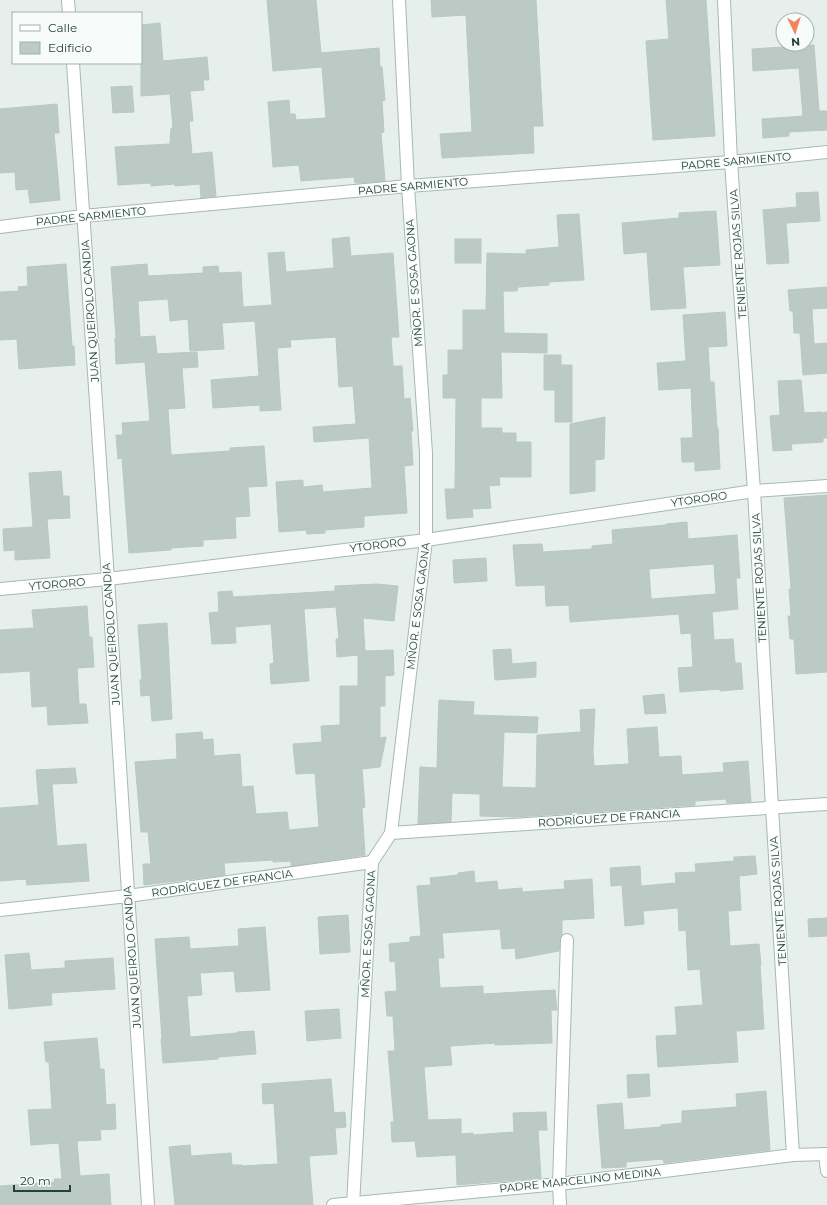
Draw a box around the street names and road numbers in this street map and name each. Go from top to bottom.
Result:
street label: PADRE SARMIENTO [680,149,792,173]
street label: PADRE SARMIENTO [357,174,469,198]
street label: TENIENTE ROJAS SILVA [726,189,750,319]
street label: PADRE SARMIENTO [35,203,147,229]
street label: MÑOR. E SOSA GAONA [403,219,425,347]
street label: JUAN QUEIROLO CANDIA [78,239,102,384]
street label: YTORORO [670,488,728,510]
street label: TENIENTE ROJAS SILVA [749,513,769,643]
street label: YTORORO [349,535,407,555]
street label: MÑOR. E SOSA GAONA [403,542,433,670]
street label: JUAN QUEIROLO CANDIA [99,562,123,707]
street label: YTORORO [28,575,86,593]
street label: RODRÍGUEZ DE FRANCIA [538,806,681,830]
street label: TENIENTE ROJAS SILVA [766,836,790,966]
street label: RODRÍGUEZ DE FRANCIA [151,866,294,900]
street label: MÑOR. E SOSA GAONA [358,870,378,998]
street label: JUAN QUEIROLO CANDIA [120,885,144,1030]
street label: PADRE MARCELINO MEDINA [499,1165,661,1195]

